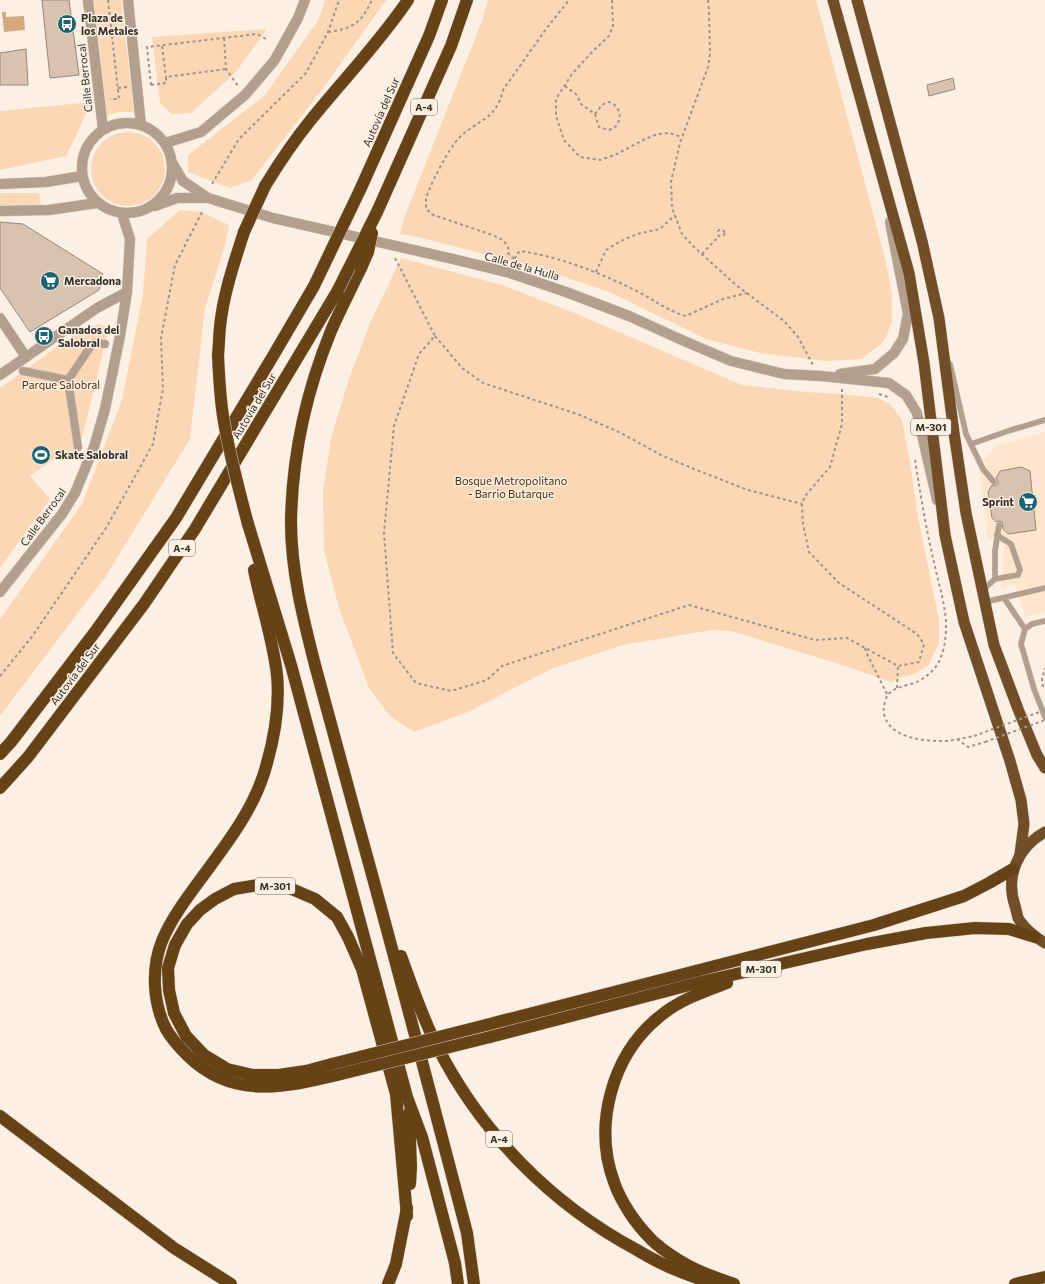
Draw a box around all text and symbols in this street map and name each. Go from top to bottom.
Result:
place label: Plaza de los Metales [81,11,138,37]
bus stop icon: Plaza de los Metales [56,13,78,35]
street label: Calle Berrocal [74,43,95,113]
street label: Autovía del Sur [359,74,402,149]
road number: A-4 [411,99,437,115]
street label: Calle de la Hulla [483,249,561,282]
supermarket icon: Mercadona [39,270,61,292]
place label: Mercadona [64,274,121,287]
place label: Ganados del Salobral [58,323,119,349]
bus stop icon: Ganados del Salobral [33,325,55,347]
street label: Autovía del Sur [229,370,279,441]
park label: Parque Salobral [22,378,100,391]
road number: M-301 [911,419,951,435]
sports icon: Skate Salobral [30,444,52,466]
place label: Skate Salobral [55,448,128,461]
park label: Bosque Metropolitano - Barrio Butarque [455,474,568,500]
street label: Calle Berrocal [17,485,68,548]
supermarket icon: Sprint [1017,491,1039,513]
place label: Sprint [982,495,1014,508]
road number: A-4 [169,540,195,556]
street label: Autovía del Sur [47,639,103,707]
road number: M-301 [255,878,295,894]
road number: M-301 [741,961,781,977]
road number: A-4 [486,1131,512,1147]

